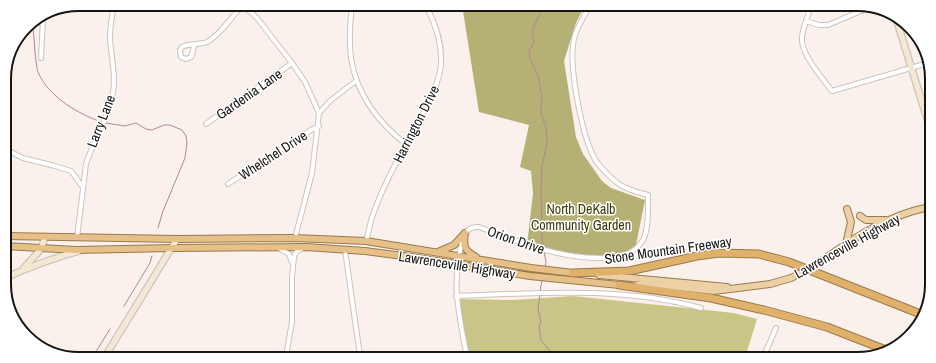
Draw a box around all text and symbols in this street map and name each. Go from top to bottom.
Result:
street label: Gardenia Lane [212,65,286,123]
street label: Harrington Drive [389,82,443,166]
street label: Larry Lane [83,92,119,150]
street label: Whelchel Drive [235,126,311,184]
park label: North DeKalb Community Garden [531,200,631,234]
street label: Lawrenceville Highway [791,209,903,282]
street label: Orion Drive [485,222,547,258]
street label: Stone Mountain Freeway [603,232,733,268]
street label: Lawrenceville Highway [397,247,517,283]

